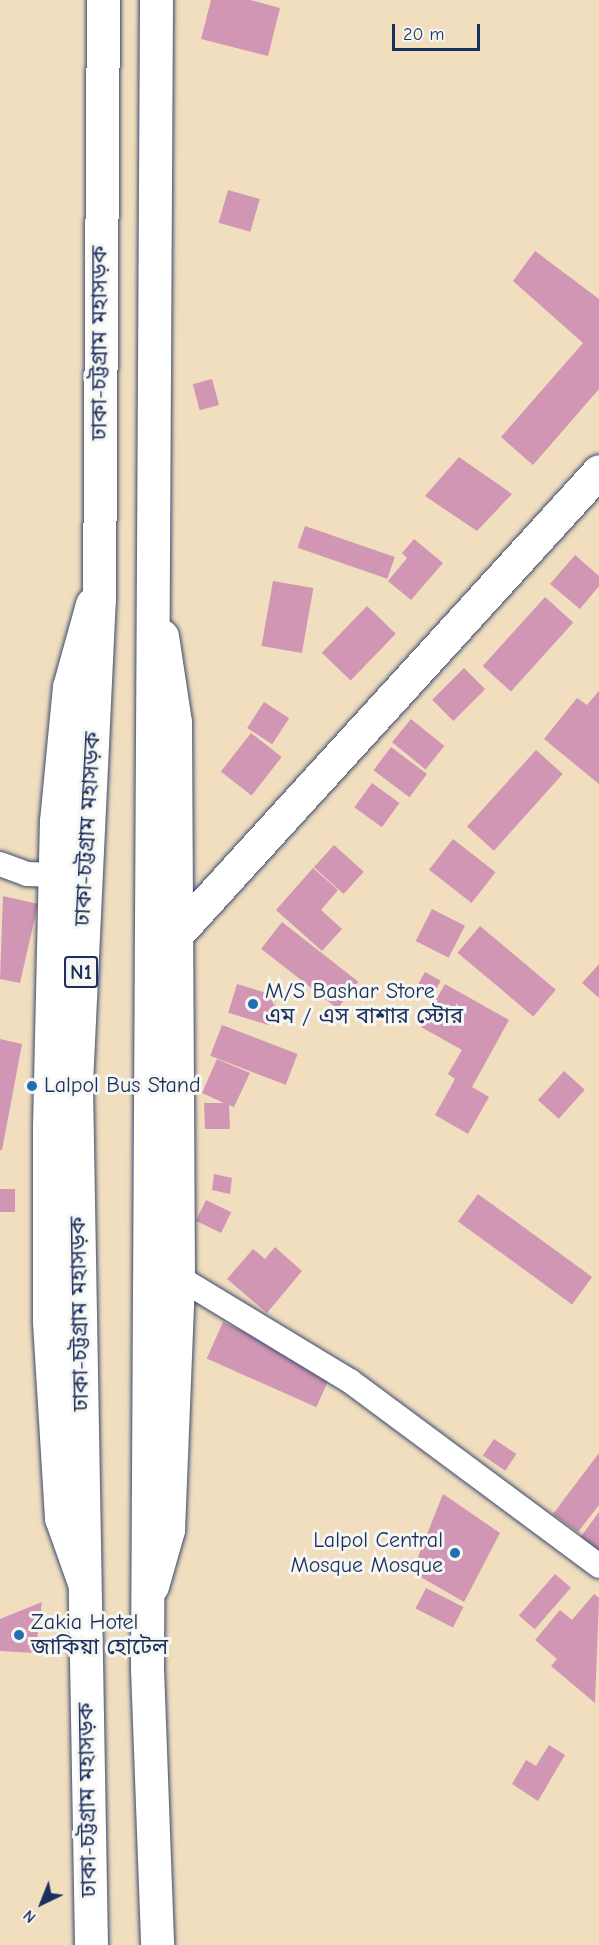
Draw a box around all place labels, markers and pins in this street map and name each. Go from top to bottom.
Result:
place label: M/S Bashar Store এম / এস বাশার স্টোর [265,978,463,1030]
marker: M/S Bashar Store এম / এস বাশার স্টোর [246,997,260,1011]
place label: Lalpol Bus Stand [44,1073,201,1099]
marker: Lalpol Bus Stand [25,1079,39,1093]
place label: Lalpol Central Mosque Mosque [290,1527,443,1579]
marker: Lalpol Central Mosque Mosque [448,1546,462,1560]
place label: Zakia Hotel জাকিয়া হোটেল [31,1609,168,1660]
marker: Zakia Hotel জাকিয়া হোটেল [12,1628,26,1642]

